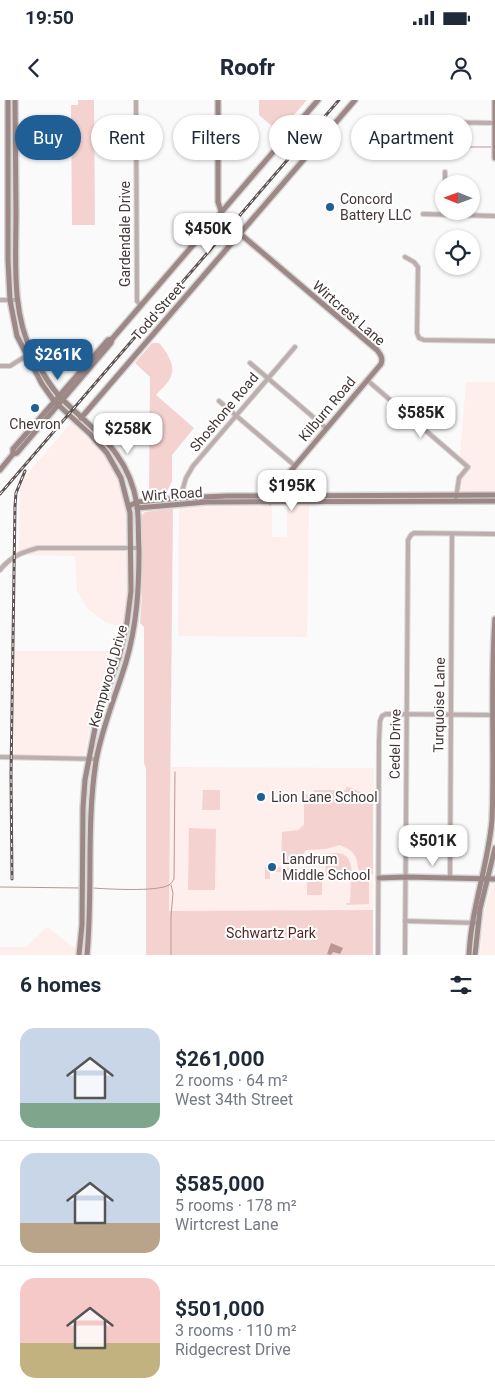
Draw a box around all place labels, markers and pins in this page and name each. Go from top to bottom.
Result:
place label: Concord Battery LLC [340,191,412,223]
marker: Concord Battery LLC [324,201,336,213]
pin: $450K [173,212,243,255]
pin: $261K [23,338,93,381]
pin: $585K [386,396,456,439]
marker: Chevron [29,402,41,414]
pin: $258K [93,412,163,455]
place label: Chevron [9,416,61,432]
pin: $195K [257,470,327,512]
place label: Lion Lane School [271,789,378,805]
marker: Lion Lane School [255,791,267,803]
pin: $501K [398,824,468,867]
place label: Landrum Middle School [282,851,370,883]
marker: Landrum Middle School [266,861,278,873]

